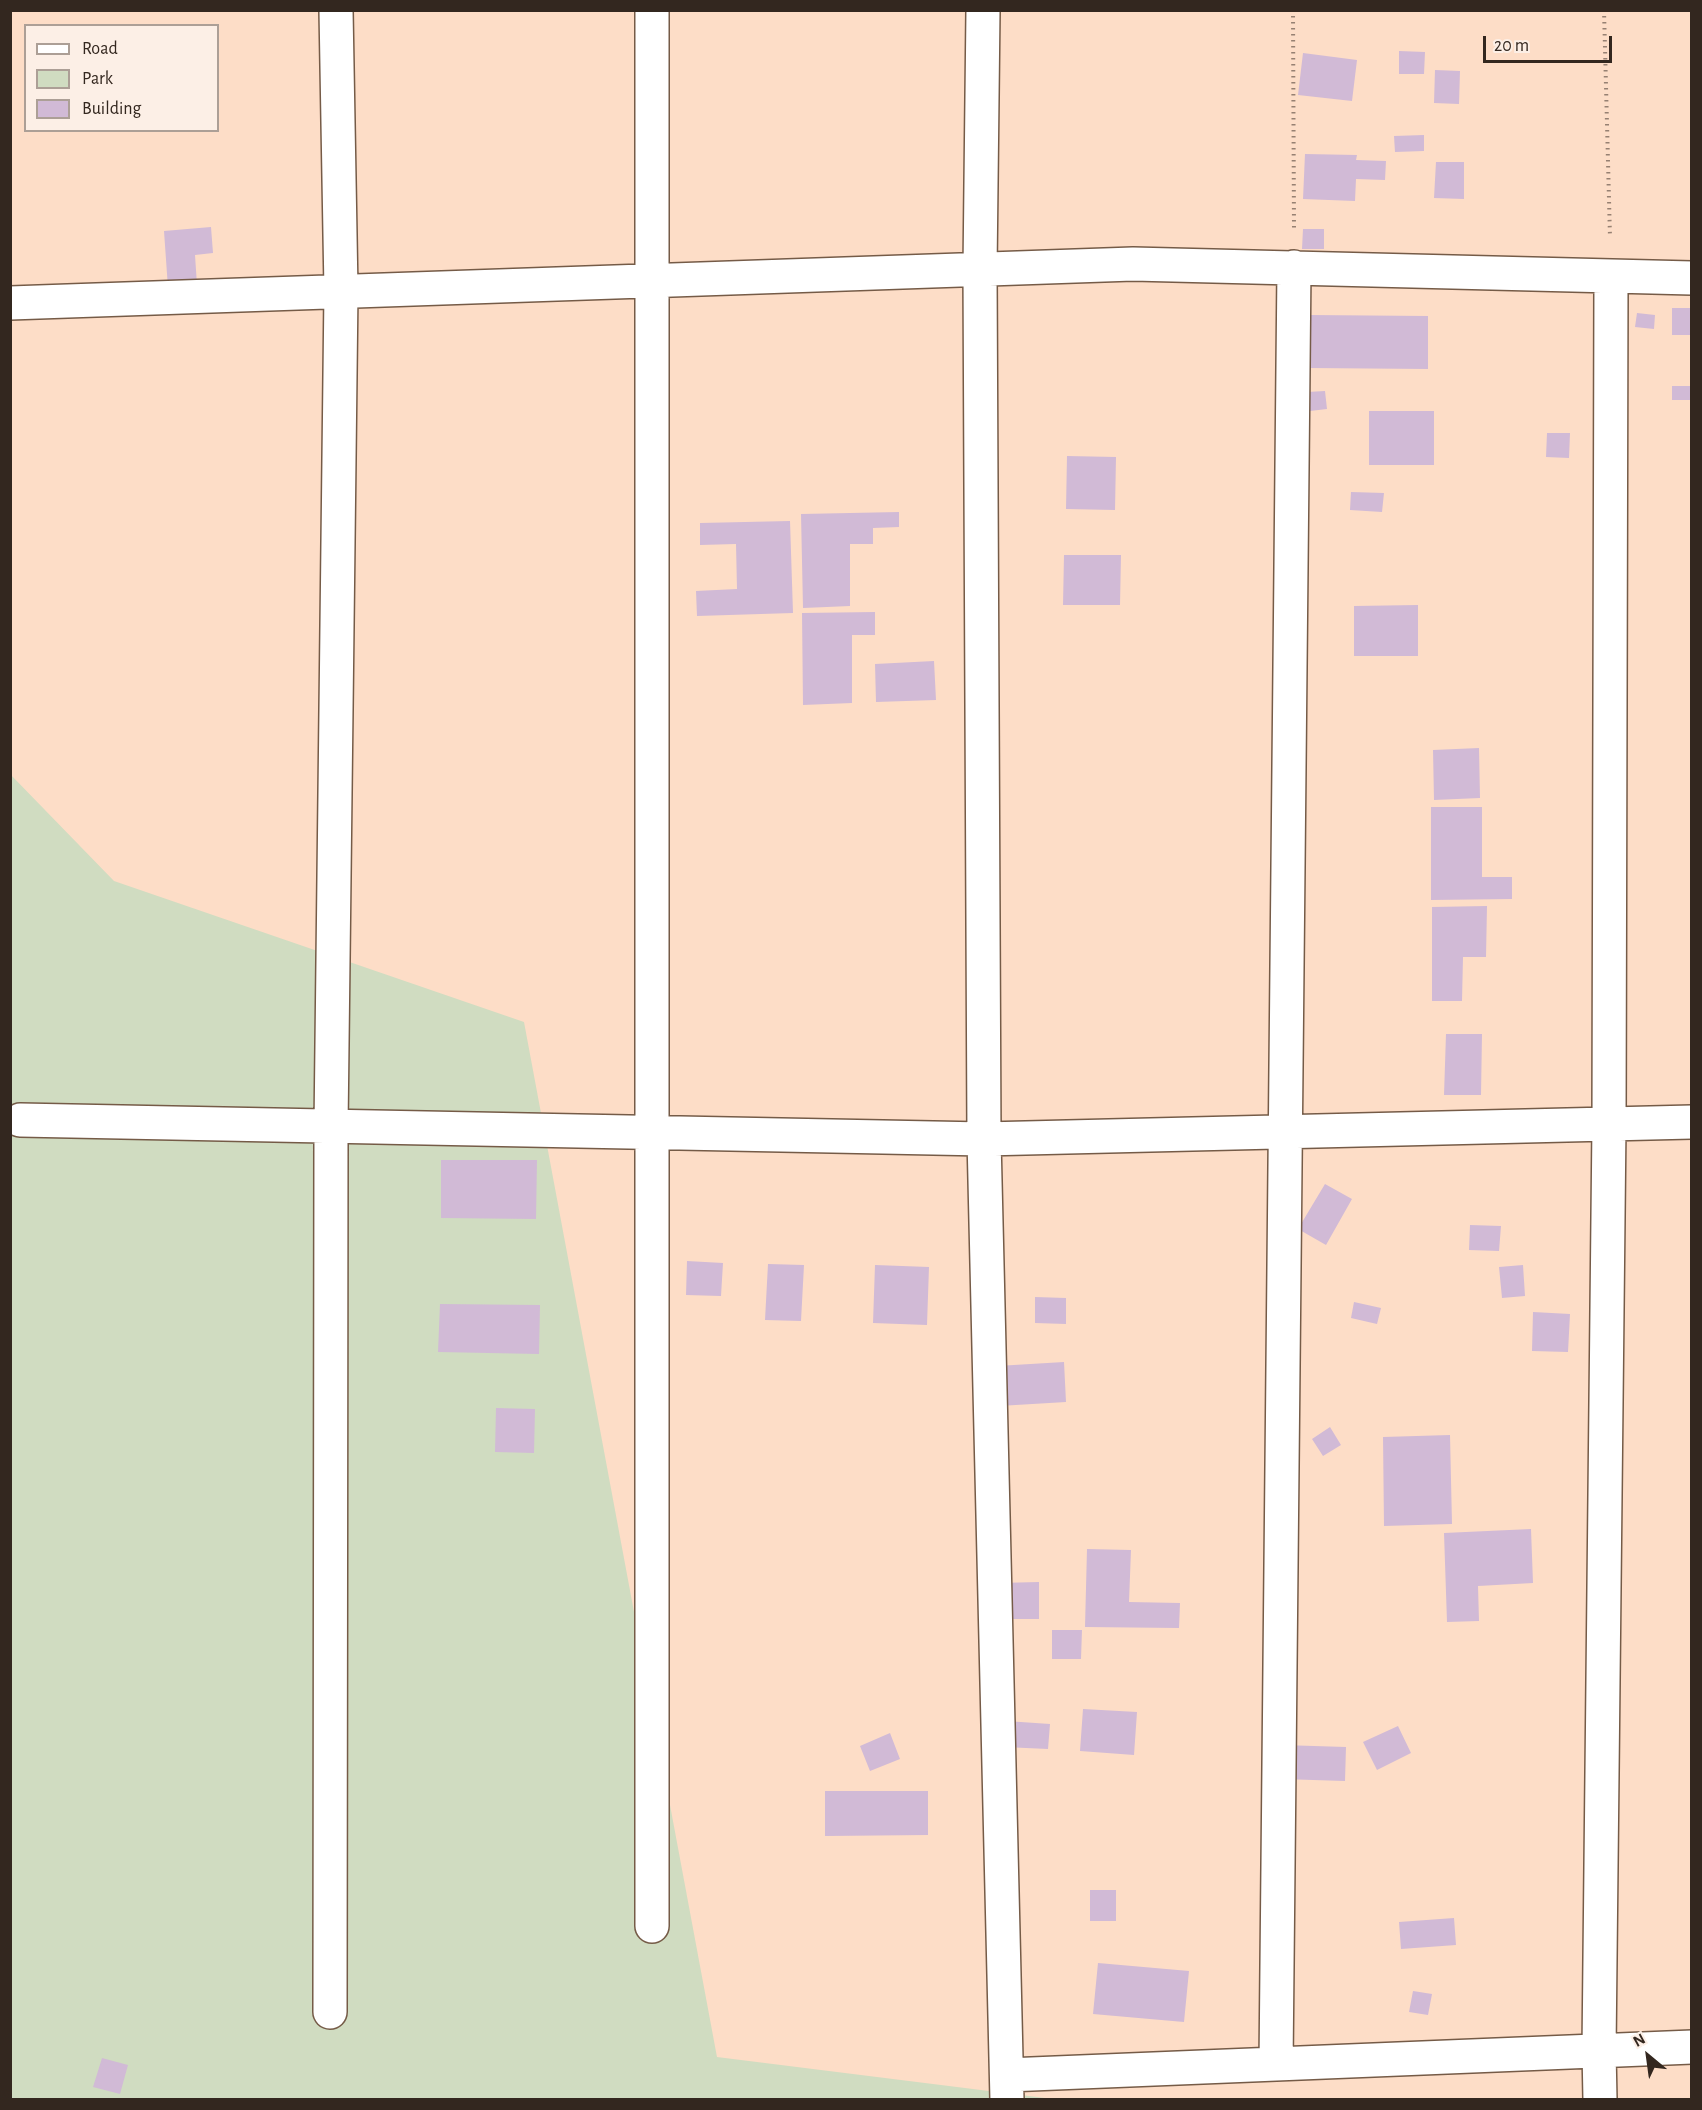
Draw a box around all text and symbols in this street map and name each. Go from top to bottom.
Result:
legend [24,24,219,132]
scale bar [1486,24,1615,62]
text: 20 m [1494,37,1529,55]
text: Road [82,40,118,58]
text: Park [82,70,113,88]
text: Building [82,100,141,118]
north arrow [1618,2026,1678,2086]
text: N [1631,2031,1648,2050]

